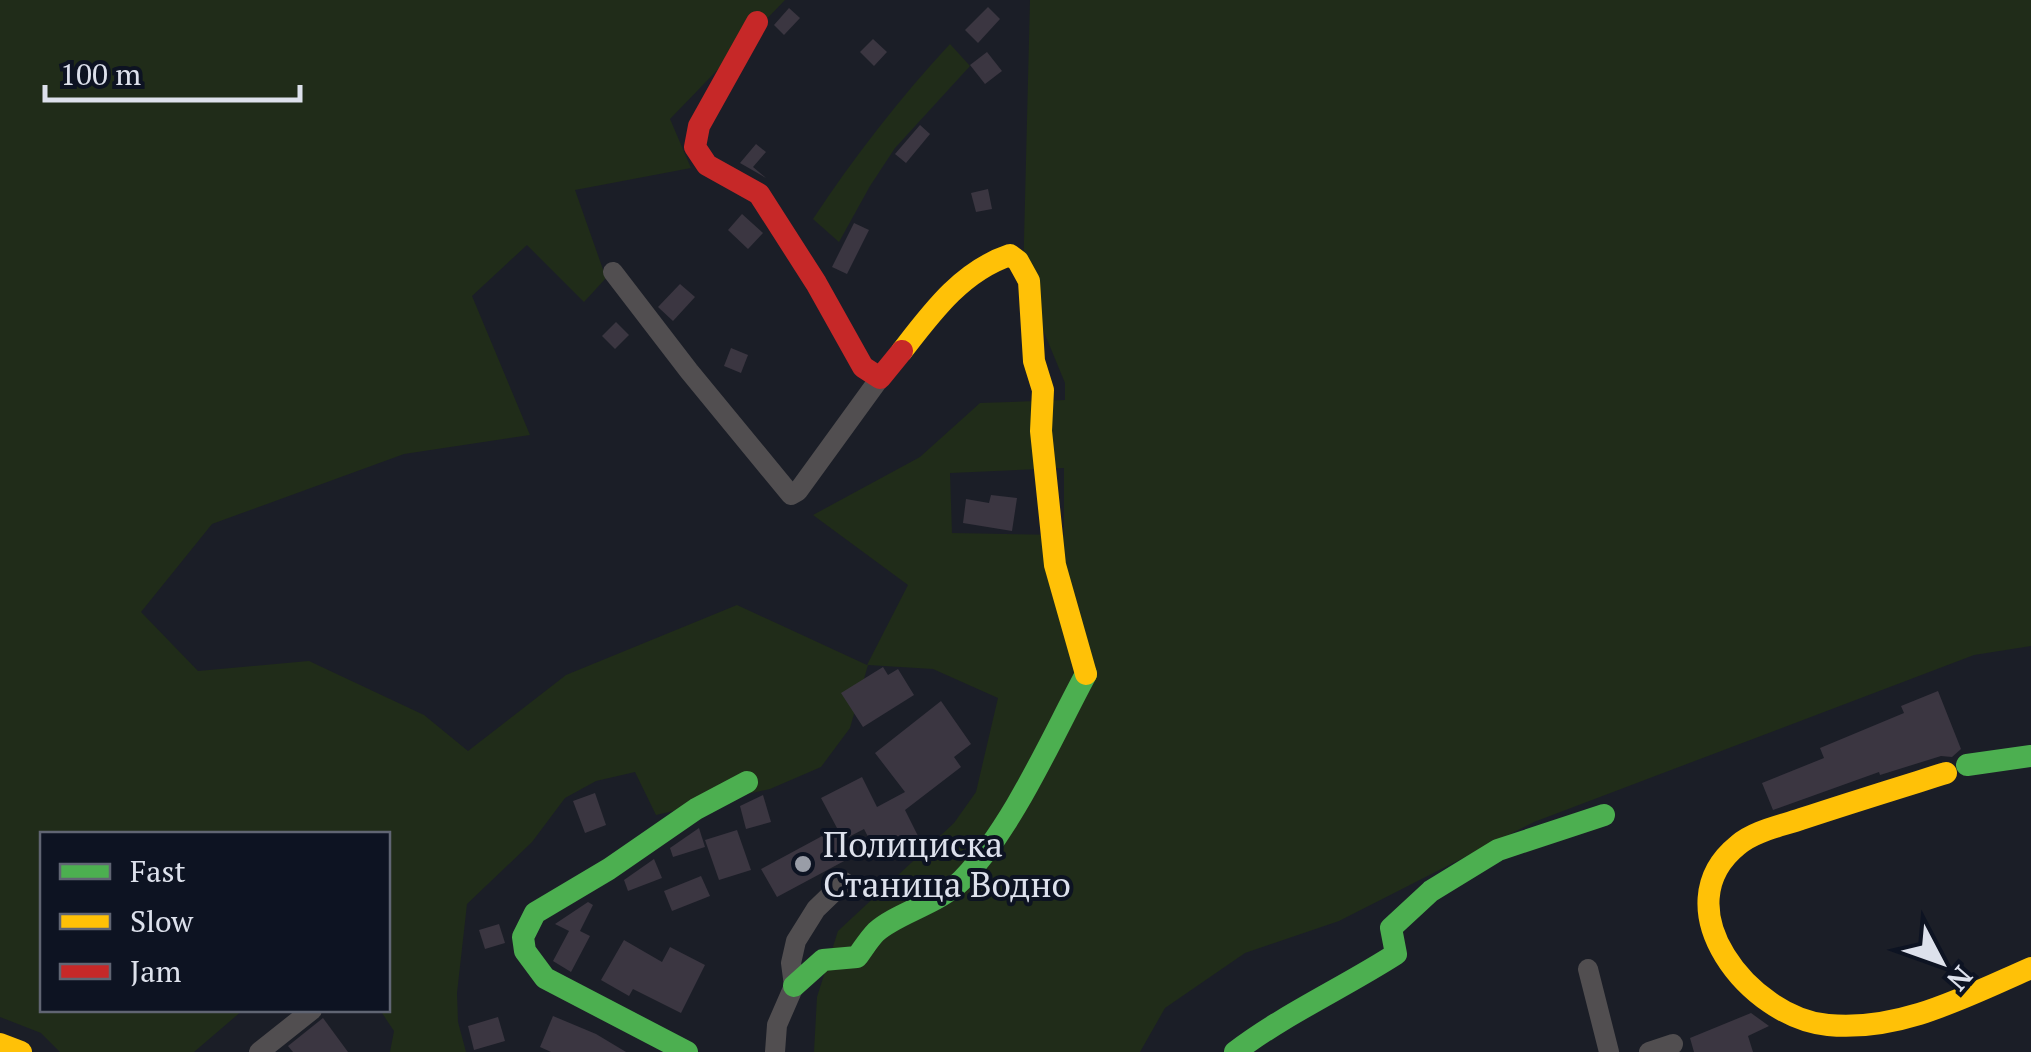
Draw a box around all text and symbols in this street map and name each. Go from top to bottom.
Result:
scale bar [45,40,300,102]
text: 100 m [60,54,141,94]
place label: Полициска Станица Водно [823,821,1071,907]
legend [40,832,390,1012]
text: Fast [130,851,186,891]
marker: Полициска Станица Водно [792,853,814,875]
text: Slow [130,901,194,941]
north arrow [1891,912,1991,1012]
text: Jam [130,951,181,991]
text: N [1939,959,1981,999]

